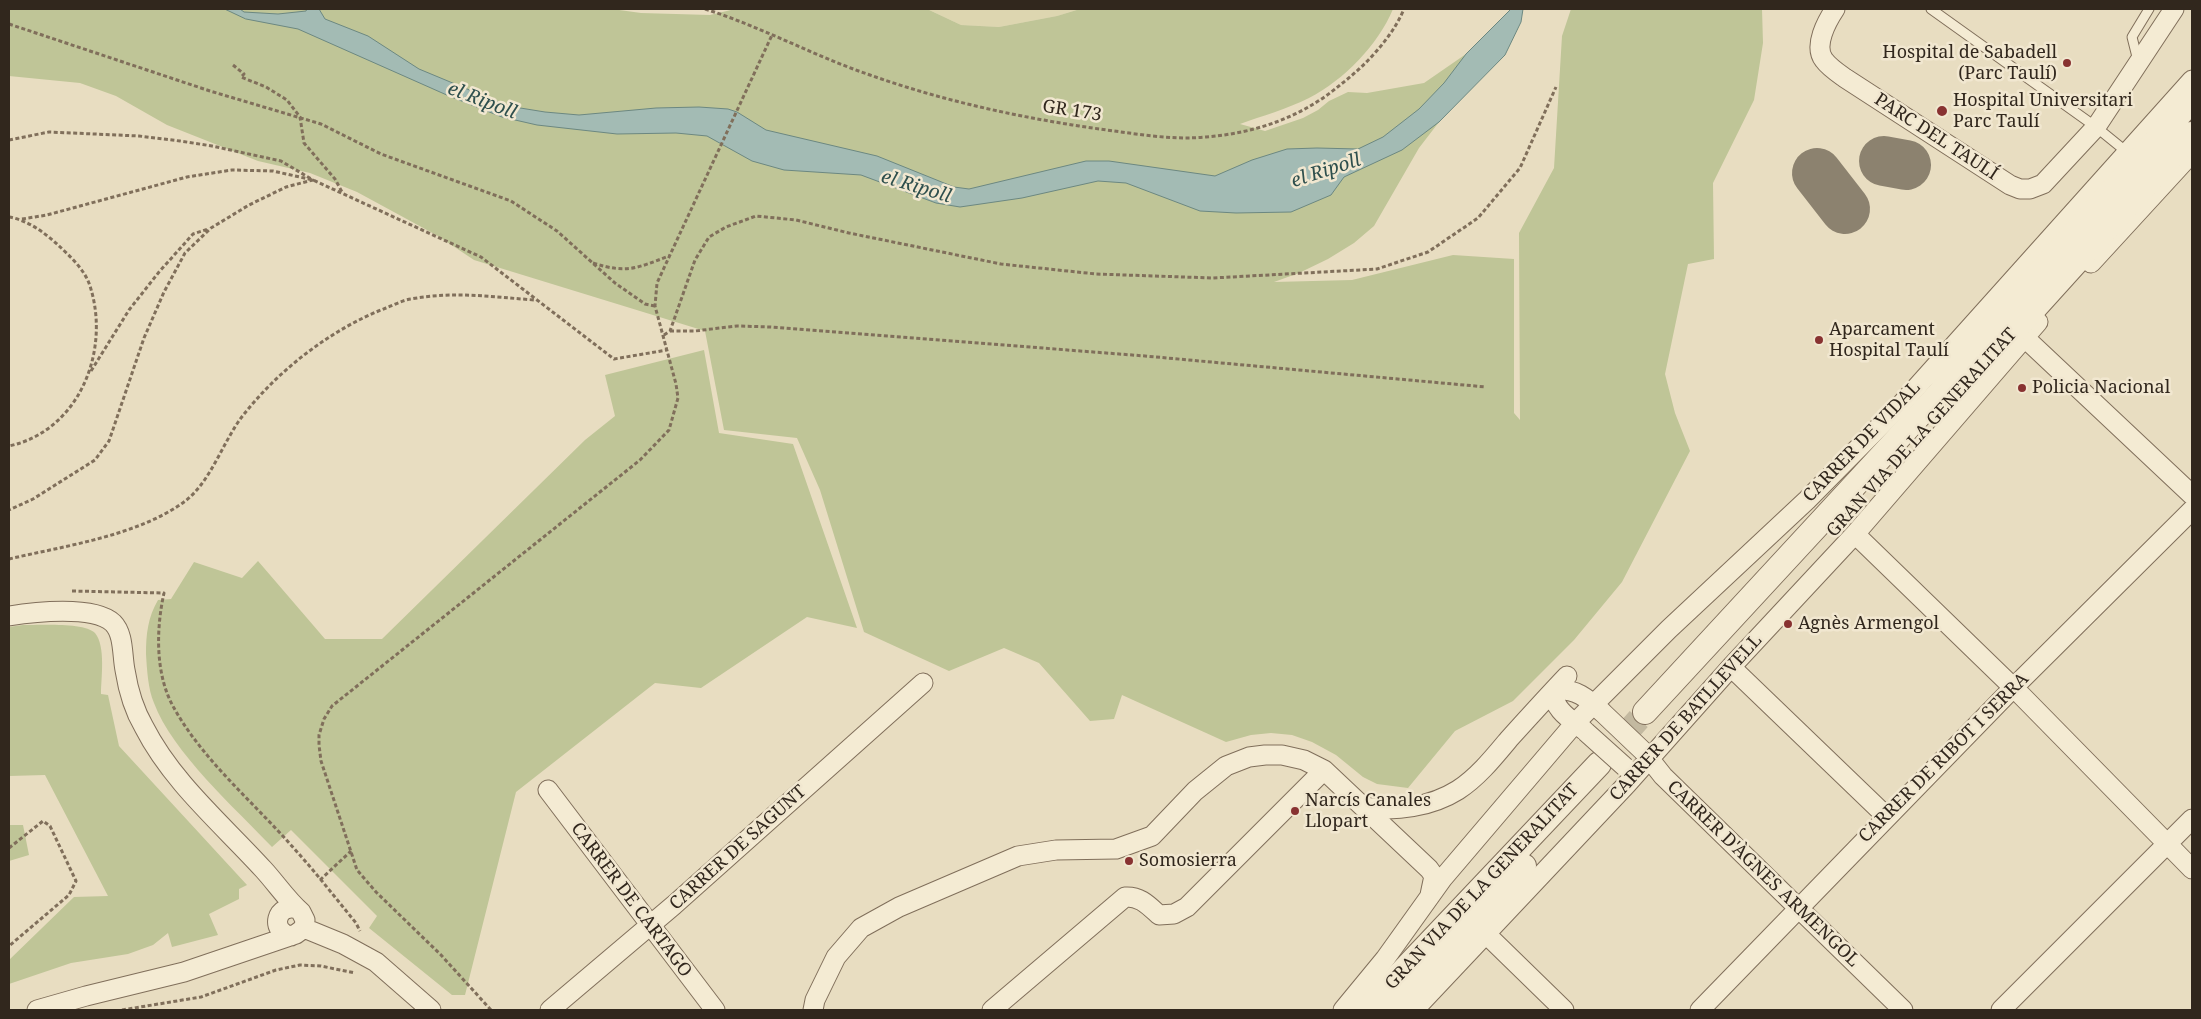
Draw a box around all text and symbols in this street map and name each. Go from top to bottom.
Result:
place label: Hospital de Sabadell (Parc Taulí) [1882,42,2057,84]
marker: Hospital de Sabadell (Parc Taulí) [2061,57,2073,69]
water label: el Ripoll [444,77,520,125]
street label: PARC DEL TAULÍ [1870,89,2002,185]
place label: Hospital Universitari Parc Taulí [1953,90,2133,132]
street label: GR 173 [1041,96,1103,126]
marker: Hospital Universitari Parc Taulí [1935,104,1949,118]
water label: el Ripoll [1288,149,1364,193]
water label: el Ripoll [878,166,954,208]
place label: Aparcament Hospital Taulí [1829,319,1949,362]
street label: GRAN VIA DE LA GENERALITAT [1823,324,2021,542]
marker: Aparcament Hospital Taulí [1813,334,1825,346]
street label: CARRER DE VIDAL [1799,377,1925,507]
place label: Policia Nacional [2032,377,2170,399]
marker: Policia Nacional [2016,382,2028,394]
place label: Agnès Armengol [1798,613,1939,635]
marker: Agnès Armengol [1782,618,1794,630]
street label: CARRER DE BATLLEVELL [1605,630,1767,806]
street label: CARRER DE RIBOT I SERRA [1855,669,2033,847]
street label: CARRER D'ÀGNES ARMENGOL [1662,776,1864,972]
street label: GRAN VIA DE LA GENERALITAT [1381,780,1583,994]
street label: CARRER DE SAGUNT [665,781,811,915]
place label: Narcís Canales Llopart [1305,790,1431,832]
marker: Narcís Canales Llopart [1289,805,1301,817]
street label: CARRER DE CARTAGO [566,819,696,981]
place label: Somosierra [1139,850,1237,872]
marker: Somosierra [1123,855,1135,867]

